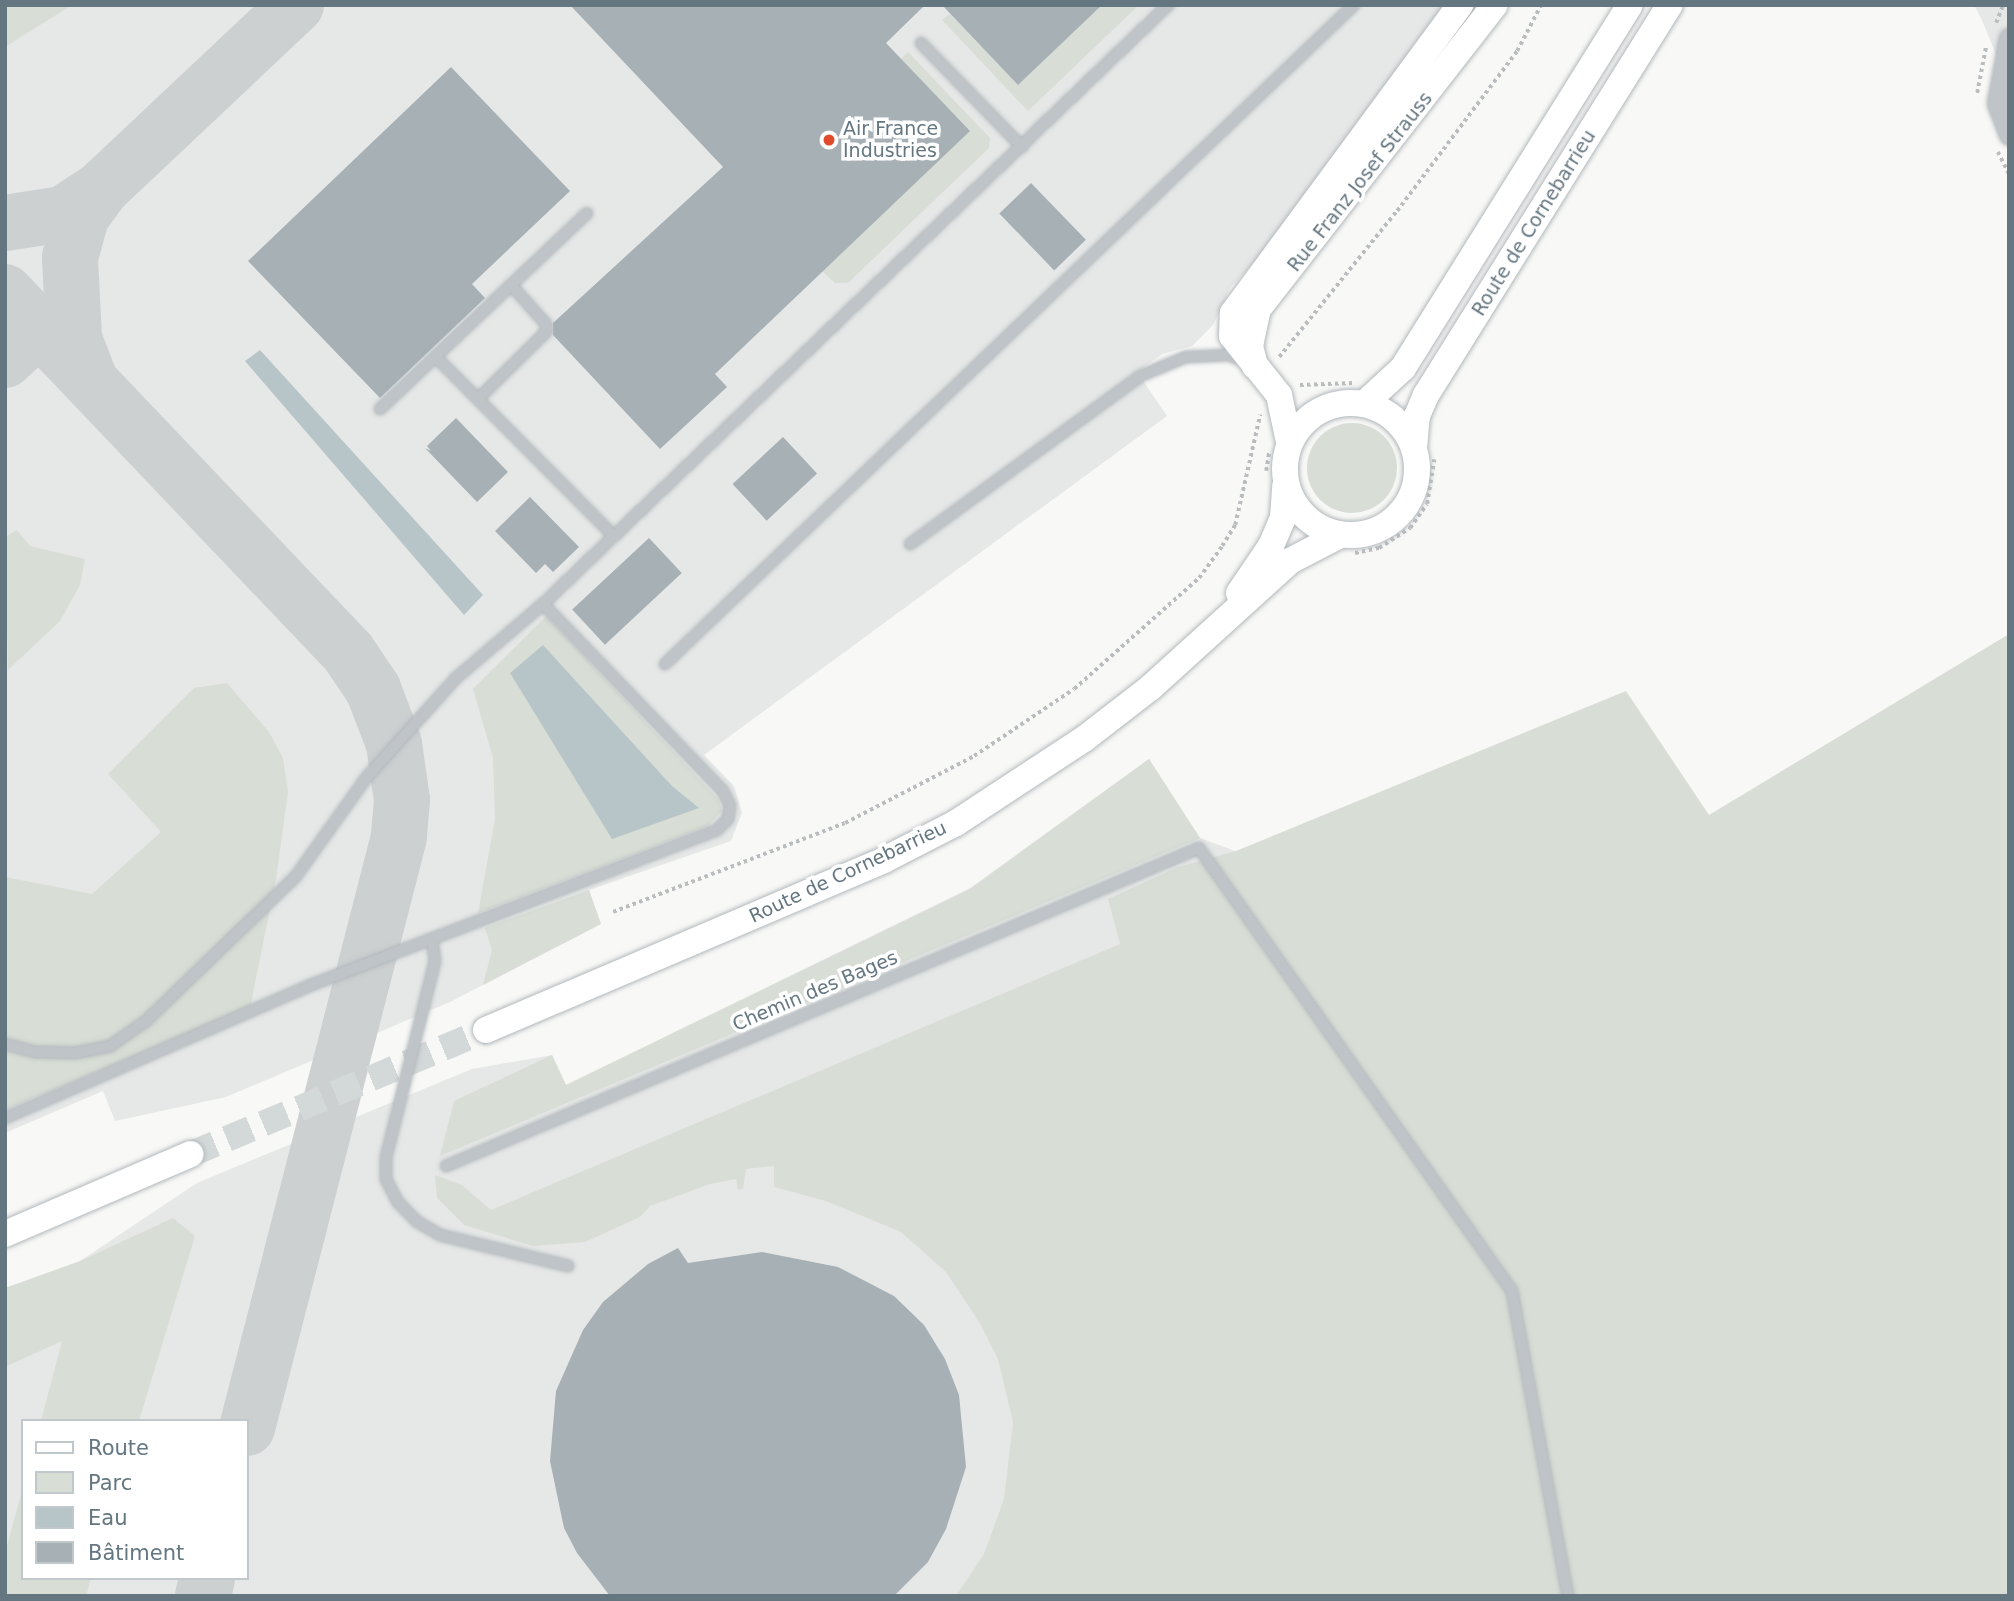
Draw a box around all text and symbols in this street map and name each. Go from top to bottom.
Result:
street label: Rue Franz Josef Strauss [1283,88,1437,276]
place label: Air France Industries [843,118,938,162]
street label: Route de Cornebarrieu [1467,126,1601,320]
marker: Air France Industries [821,132,837,148]
street label: Route de Cornebarrieu [746,816,950,928]
street label: Chemin des Bages [729,946,901,1036]
legend [21,1419,248,1580]
text: Route [88,1436,149,1460]
text: Parc [88,1471,132,1495]
text: Eau [88,1506,127,1530]
text: Bâtiment [88,1541,184,1565]

